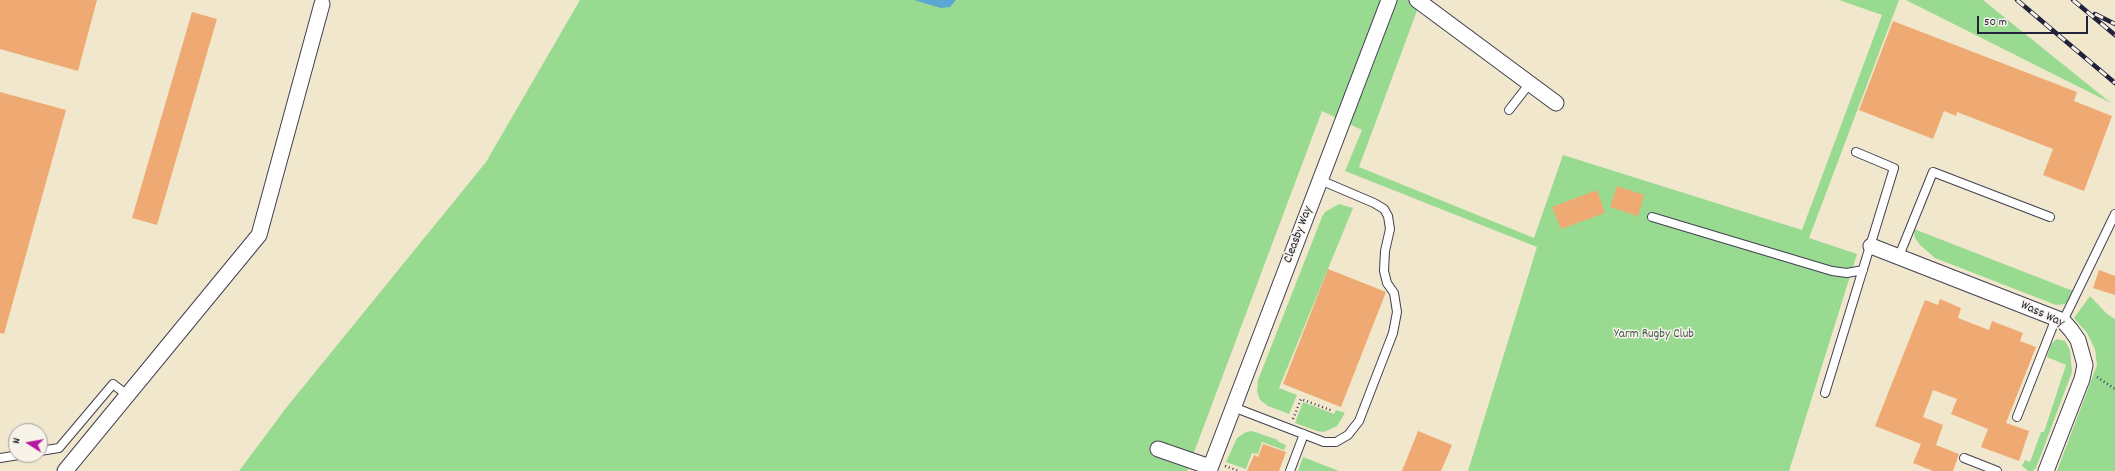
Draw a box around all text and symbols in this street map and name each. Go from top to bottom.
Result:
scale bar [1979,8,2090,34]
text: 50 m [1984,14,2007,31]
street label: Cleasby Way [1281,204,1317,266]
street label: Wass Way [2018,298,2066,332]
park label: Yarm Rugby Club [1614,327,1694,343]
north arrow [8,423,48,463]
text: N [9,437,26,445]

